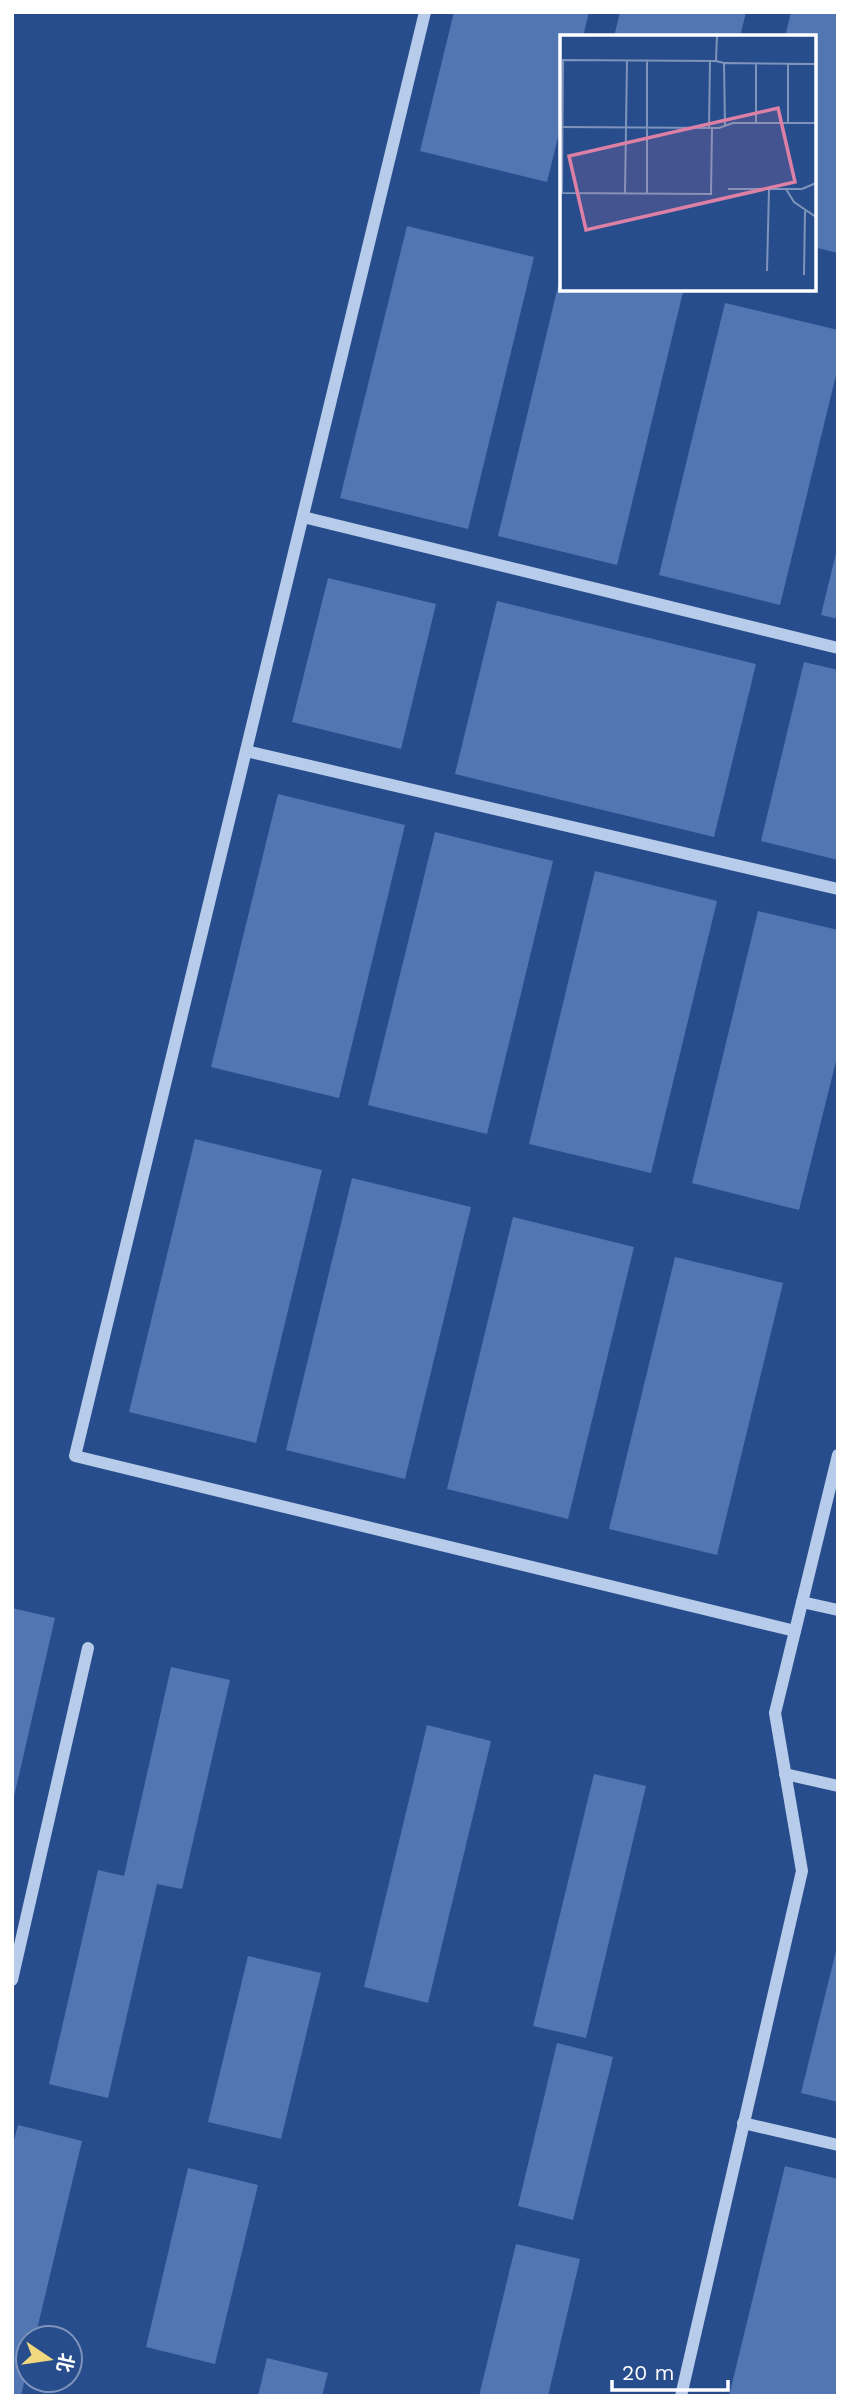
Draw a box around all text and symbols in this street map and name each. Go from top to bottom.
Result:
inset map [560,35,815,290]
north arrow [14,2324,84,2394]
scale bar [612,2348,728,2392]
text: 北 [52,2351,78,2375]
text: 20 m [622,2360,674,2385]

